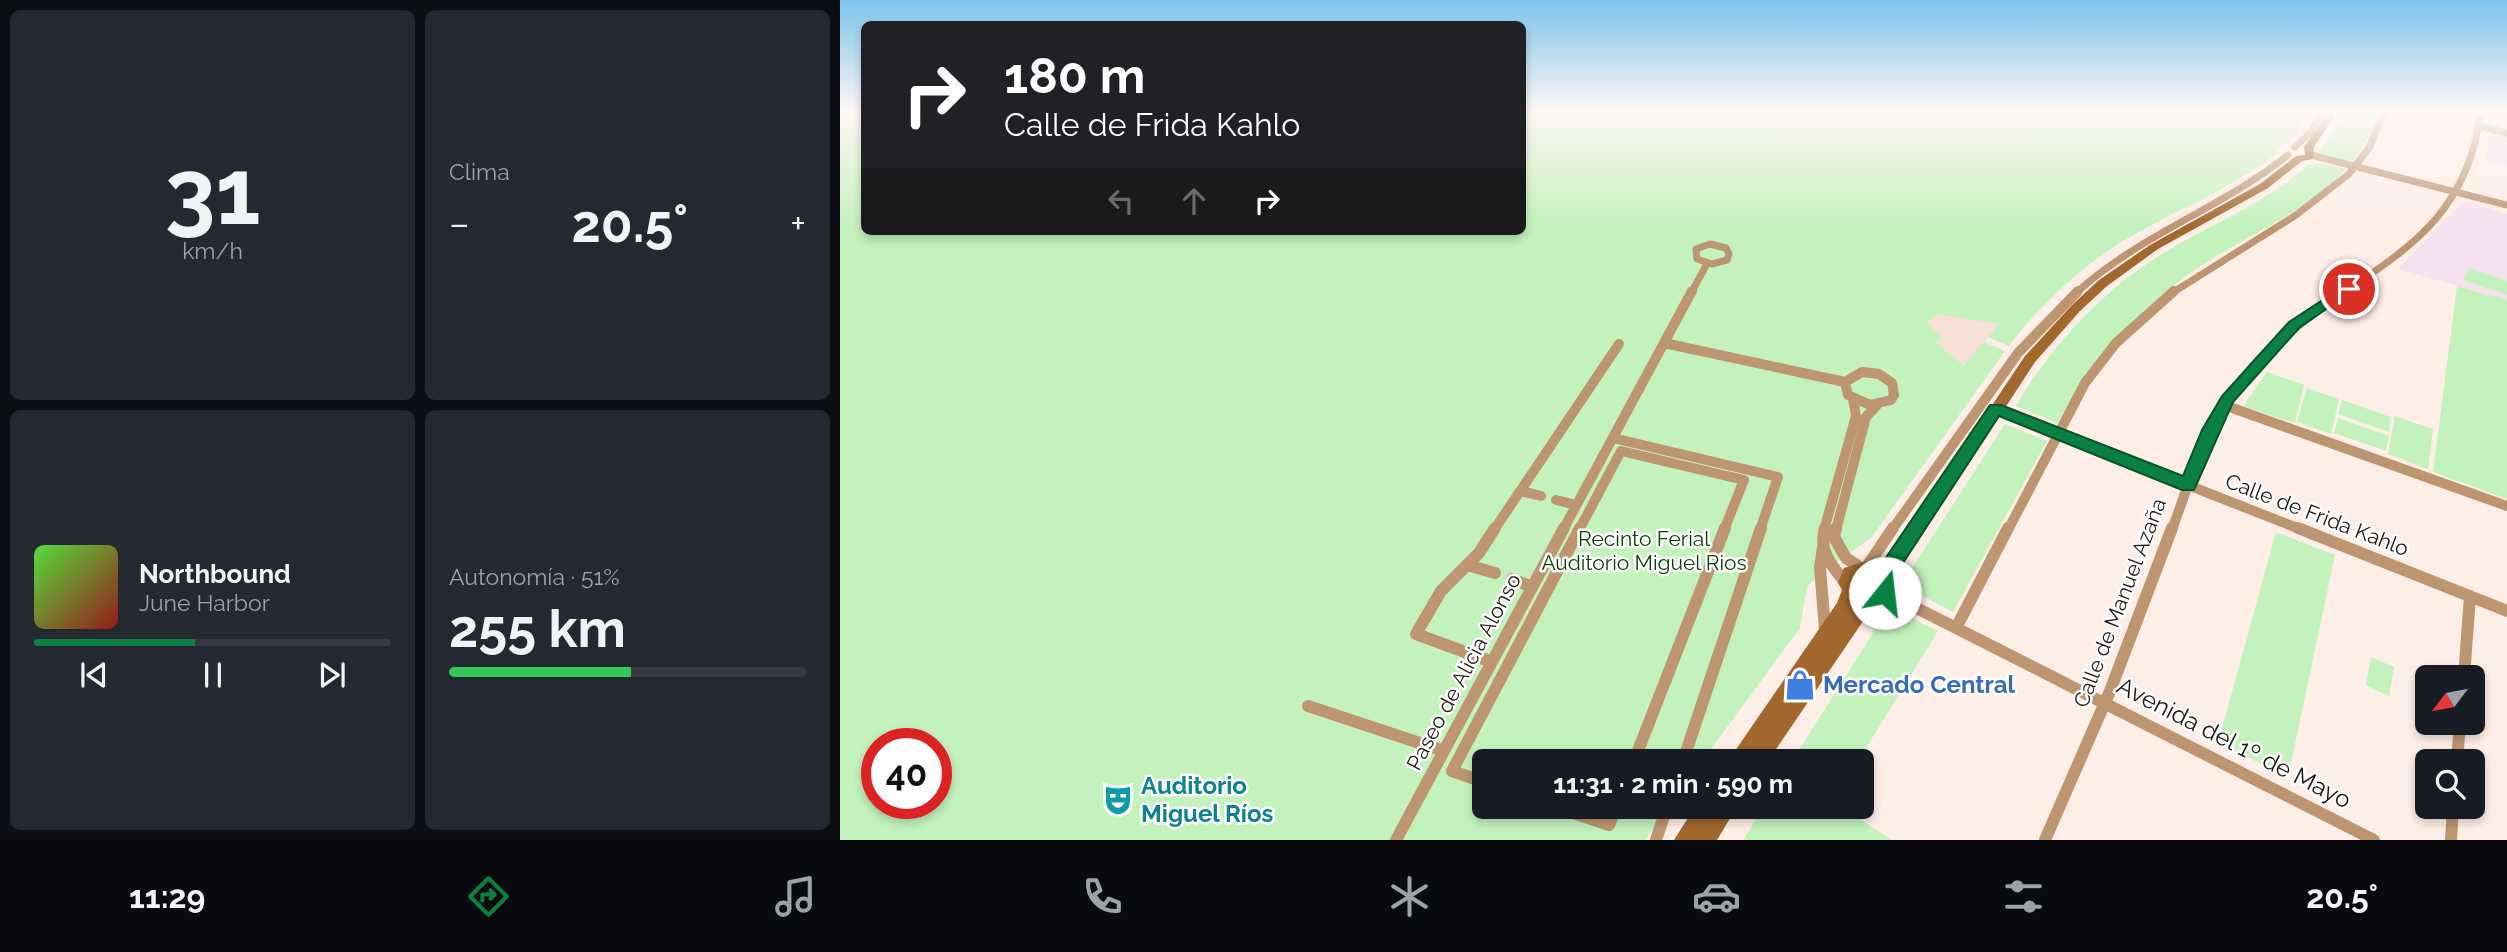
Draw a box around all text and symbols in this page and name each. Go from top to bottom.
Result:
text: 180 m [1004,47,1145,104]
icon: right [889,49,980,140]
text: Calle de Frida Kahlo [1004,106,1300,143]
text: 31 [165,138,260,245]
text: Clima [449,158,510,185]
icon: left [1102,182,1140,220]
icon: ahead [1175,182,1213,220]
icon: right [1248,182,1286,220]
text: 20.5° [572,193,688,254]
text: − [449,201,469,246]
text: + [790,201,806,246]
text: km/h [182,237,243,264]
pin [2319,259,2379,319]
icon: arrive [2330,270,2368,308]
street label: Calle de Frida Kahlo [2222,468,2412,561]
street label: Calle de Manuel Azaña [2068,495,2171,711]
park label: Recinto Ferial Auditorio Miguel Rios [1541,526,1747,575]
position arrow [1848,556,1922,630]
text: Northbound [139,559,291,589]
text: Autonomía · 51% [449,563,620,590]
street label: Paseo de Alicia Alonso [1401,569,1526,774]
text: June Harbor [139,589,270,616]
text: 255 km [449,598,626,659]
icon: previous [75,656,113,694]
icon: pause [194,656,232,694]
icon: next [313,656,351,694]
north arrow [2415,665,2485,735]
map controls [2415,665,2485,819]
shop icon: Mercado Central [1783,668,1817,702]
place label: Mercado Central [1823,670,2016,699]
street label: Avenida del 1º de Mayo [2112,671,2356,814]
speed limit sign: 40 [861,728,952,819]
button: search [2415,749,2485,819]
text: 11:31 · 2 min · 590 m [1553,769,1793,799]
place label: Auditorio Miguel Ríos [1141,771,1274,828]
theatre icon: Auditorio Miguel Ríos [1101,783,1135,817]
icon: directions [464,872,513,921]
icon: music [771,872,820,921]
icon: phone [1078,872,1127,921]
icon: climate [1385,872,1434,921]
icon: car [1692,872,1741,921]
icon: filters [1999,872,2048,921]
text: 11:29 [129,878,205,915]
text: 20.5° [2306,878,2378,915]

